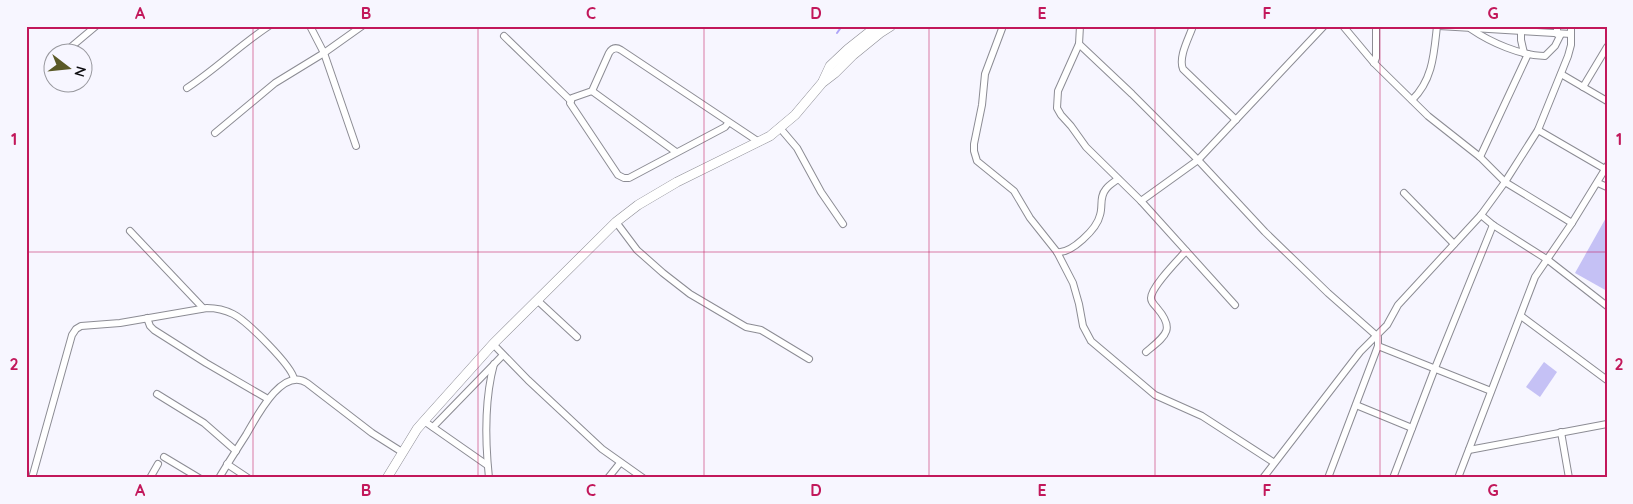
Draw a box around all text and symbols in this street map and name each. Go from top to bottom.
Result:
text: A [135,3,146,23]
text: B [361,3,371,23]
text: C [586,3,596,23]
text: D [810,3,822,23]
text: E [1037,3,1047,23]
text: F [1263,3,1272,23]
text: G [1487,3,1499,23]
north arrow [42,42,92,92]
text: N [70,64,91,79]
text: 1 [11,129,17,149]
text: 1 [1616,129,1622,149]
text: 2 [9,354,19,374]
text: 2 [1614,354,1624,374]
text: A [135,480,146,500]
text: B [361,480,371,500]
text: C [586,480,596,500]
text: D [810,480,822,500]
text: E [1037,480,1047,500]
text: F [1263,480,1272,500]
text: G [1487,480,1499,500]

